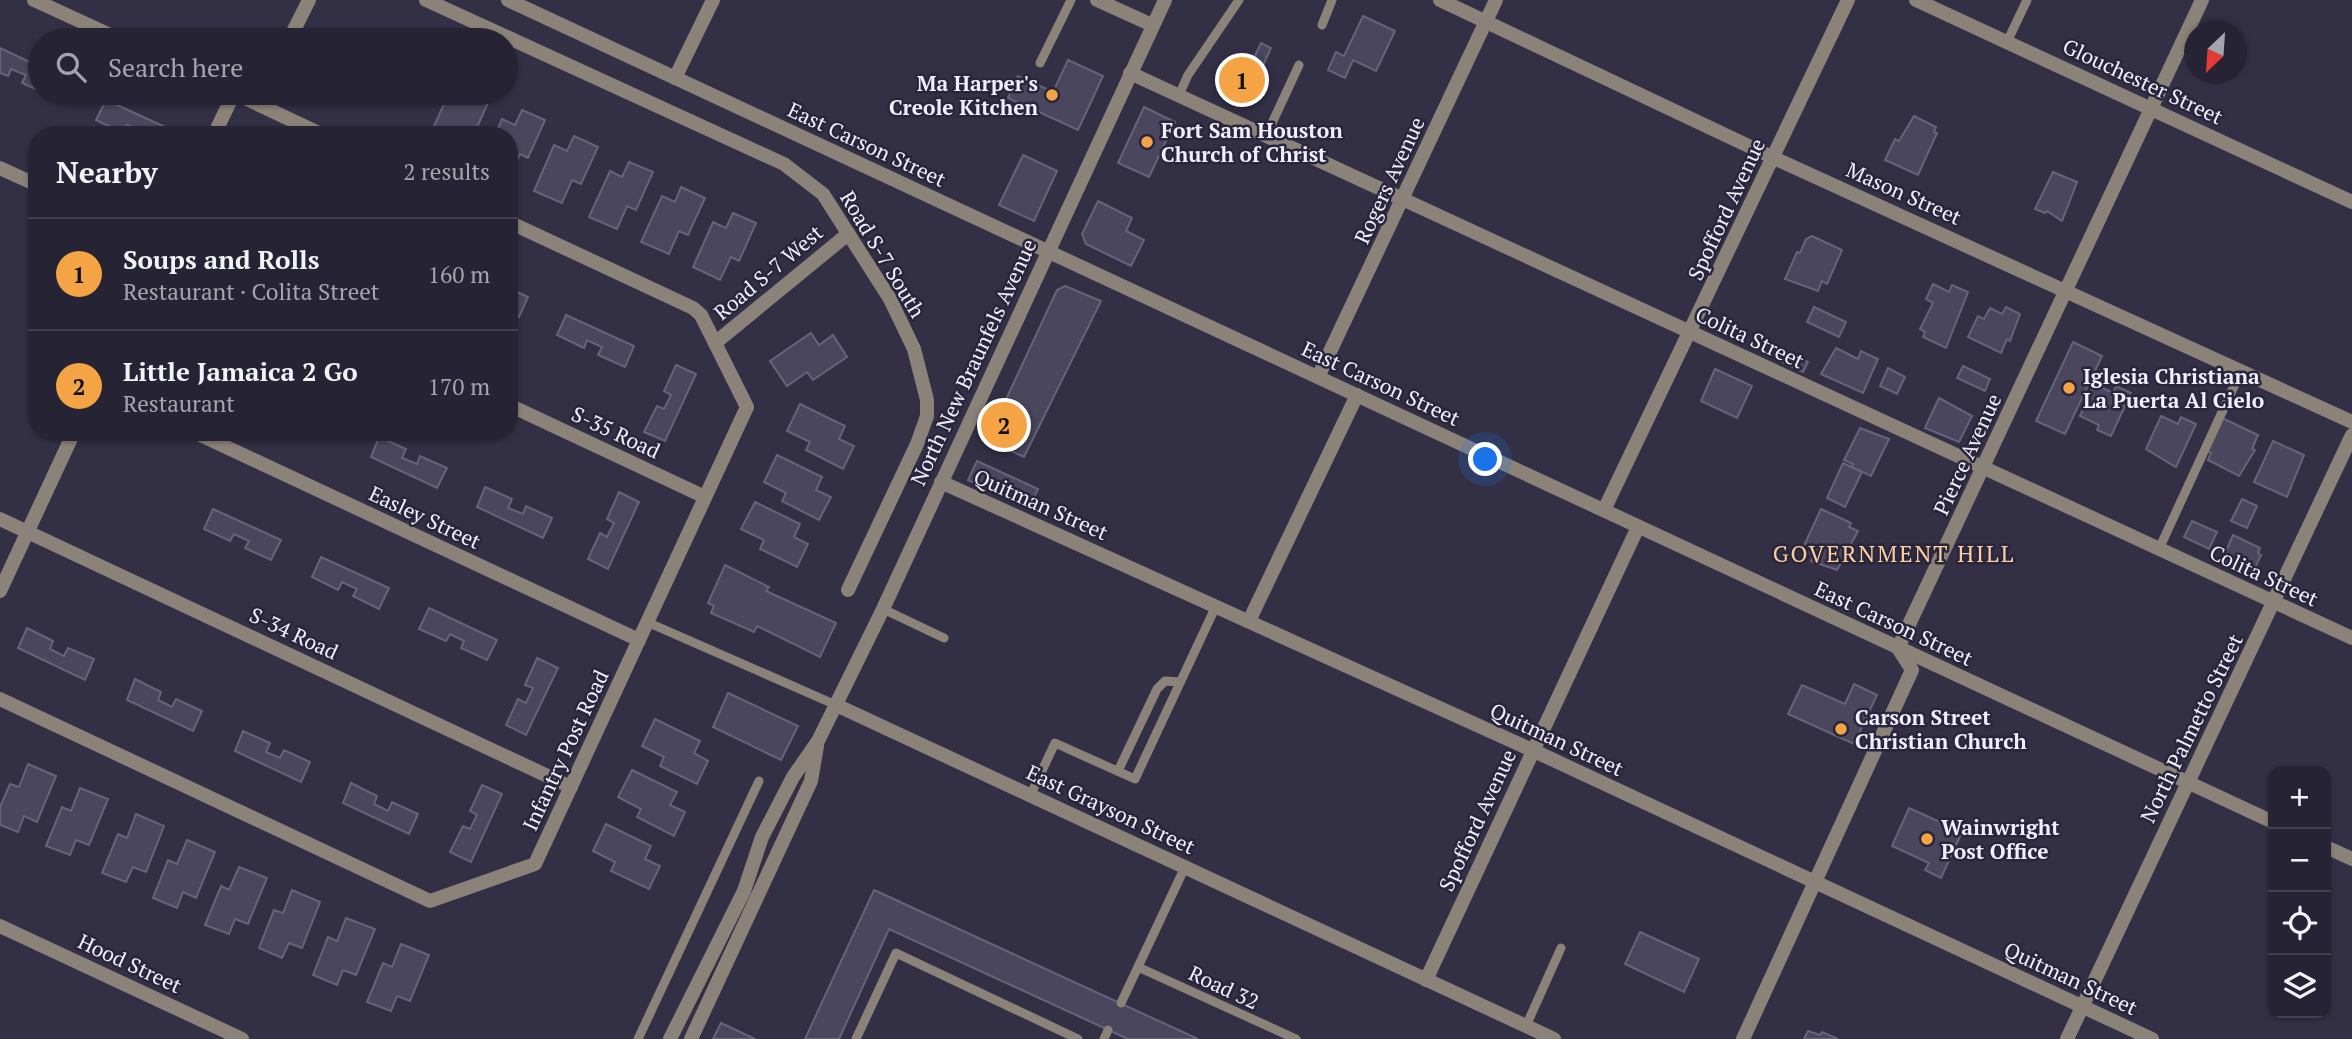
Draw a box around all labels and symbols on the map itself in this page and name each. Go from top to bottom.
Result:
north arrow [2184,21,2247,84]
street label: Glouchester Street [2058,32,2228,130]
pin: 1 [1219,54,1265,106]
place label: Ma Harper's Creole Kitchen [889,69,1038,121]
marker: Ma Harper's Creole Kitchen [1044,87,1060,103]
street label: East Carson Street [783,95,951,193]
street label: Rogers Avenue [1347,112,1431,248]
place label: Fort Sam Houston Church of Christ [1161,116,1343,168]
marker: Fort Sam Houston Church of Christ [1139,134,1155,150]
street label: Spofford Avenue [1681,134,1771,284]
street label: Mason Street [1842,155,1966,231]
street label: Road S-7 South [834,185,932,323]
street label: Road S-7 West [708,218,829,326]
street label: North New Braunfels Avenue [903,234,1043,490]
street label: Colita Street [1691,300,1809,374]
street label: East Carson Street [1297,334,1465,432]
place label: Iglesia Christiana La Puerta Al Cielo [2083,362,2264,414]
marker: Iglesia Christiana La Puerta Al Cielo [2061,380,2077,396]
street label: Pierce Avenue [1927,389,2007,519]
street label: S-35 Road [567,399,665,465]
pin: 2 [981,399,1027,451]
your location [1468,442,1502,476]
street label: Quitman Street [970,462,1113,546]
street label: Easley Street [365,479,486,555]
district label: GOVERNMENT HILL [1773,538,2015,569]
street label: Colita Street [2205,538,2323,612]
street label: East Carson Street [1810,574,1978,672]
street label: S-34 Road [245,600,343,666]
street label: North Palmetto Street [2133,629,2249,827]
street label: Infantry Post Road [515,665,615,835]
street label: Quitman Street [1486,696,1628,782]
place label: Carson Street Christian Church [1855,703,2027,755]
marker: Carson Street Christian Church [1833,721,1849,737]
street label: Spofford Avenue [1432,745,1522,895]
street label: East Grayson Street [1022,758,1200,860]
place label: Wainwright Post Office [1941,813,2060,865]
marker: Wainwright Post Office [1919,831,1935,847]
street label: Hood Street [74,927,187,999]
street label: Quitman Street [2000,935,2142,1021]
street label: Road 32 [1184,959,1264,1015]

